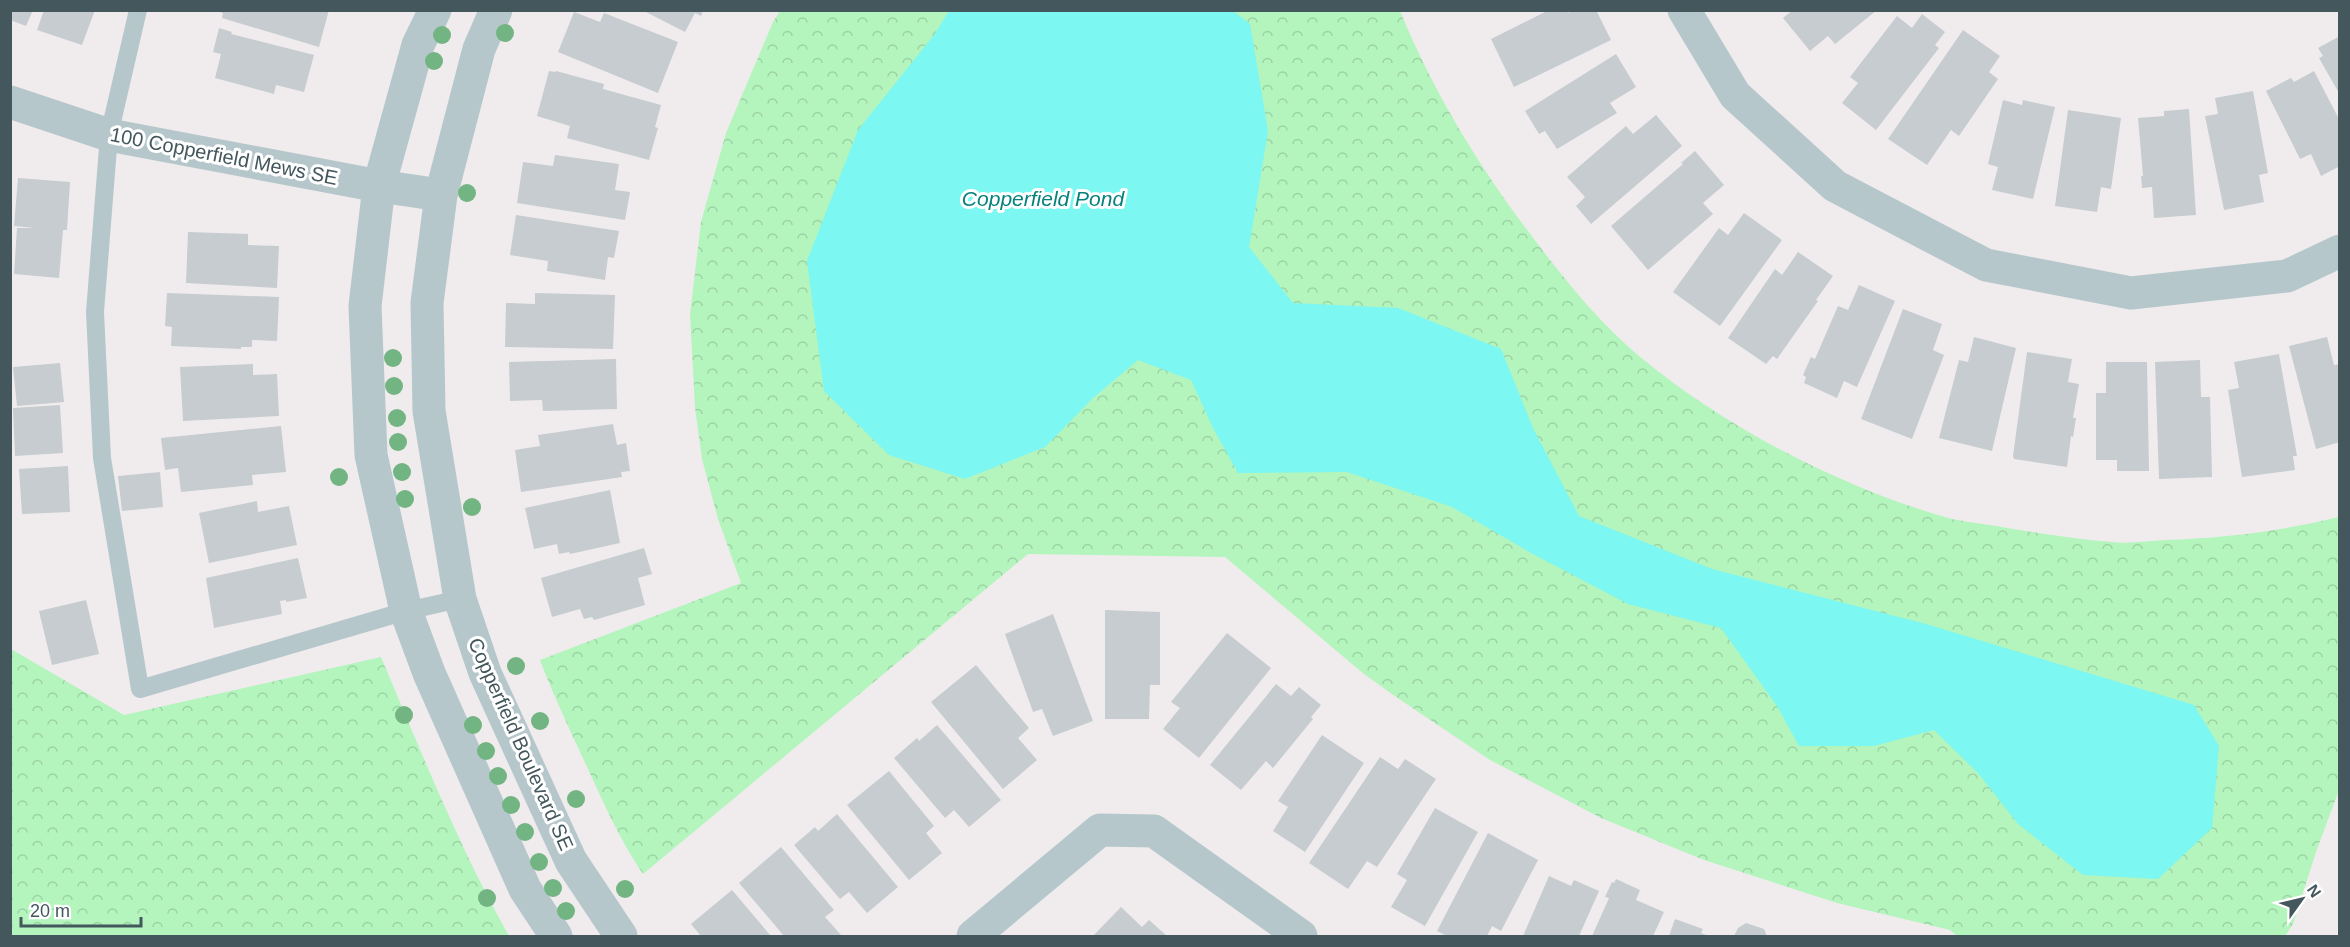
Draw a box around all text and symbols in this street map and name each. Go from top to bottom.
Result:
street label: 100 Copperfield Mews SE [108,123,340,189]
water label: Copperfield Pond [962,187,1125,210]
street label: Copperfield Boulevard SE [464,634,578,854]
north arrow [2272,869,2332,929]
text: N [2304,881,2324,900]
scale bar [21,890,141,928]
text: 20 m [30,901,70,921]

